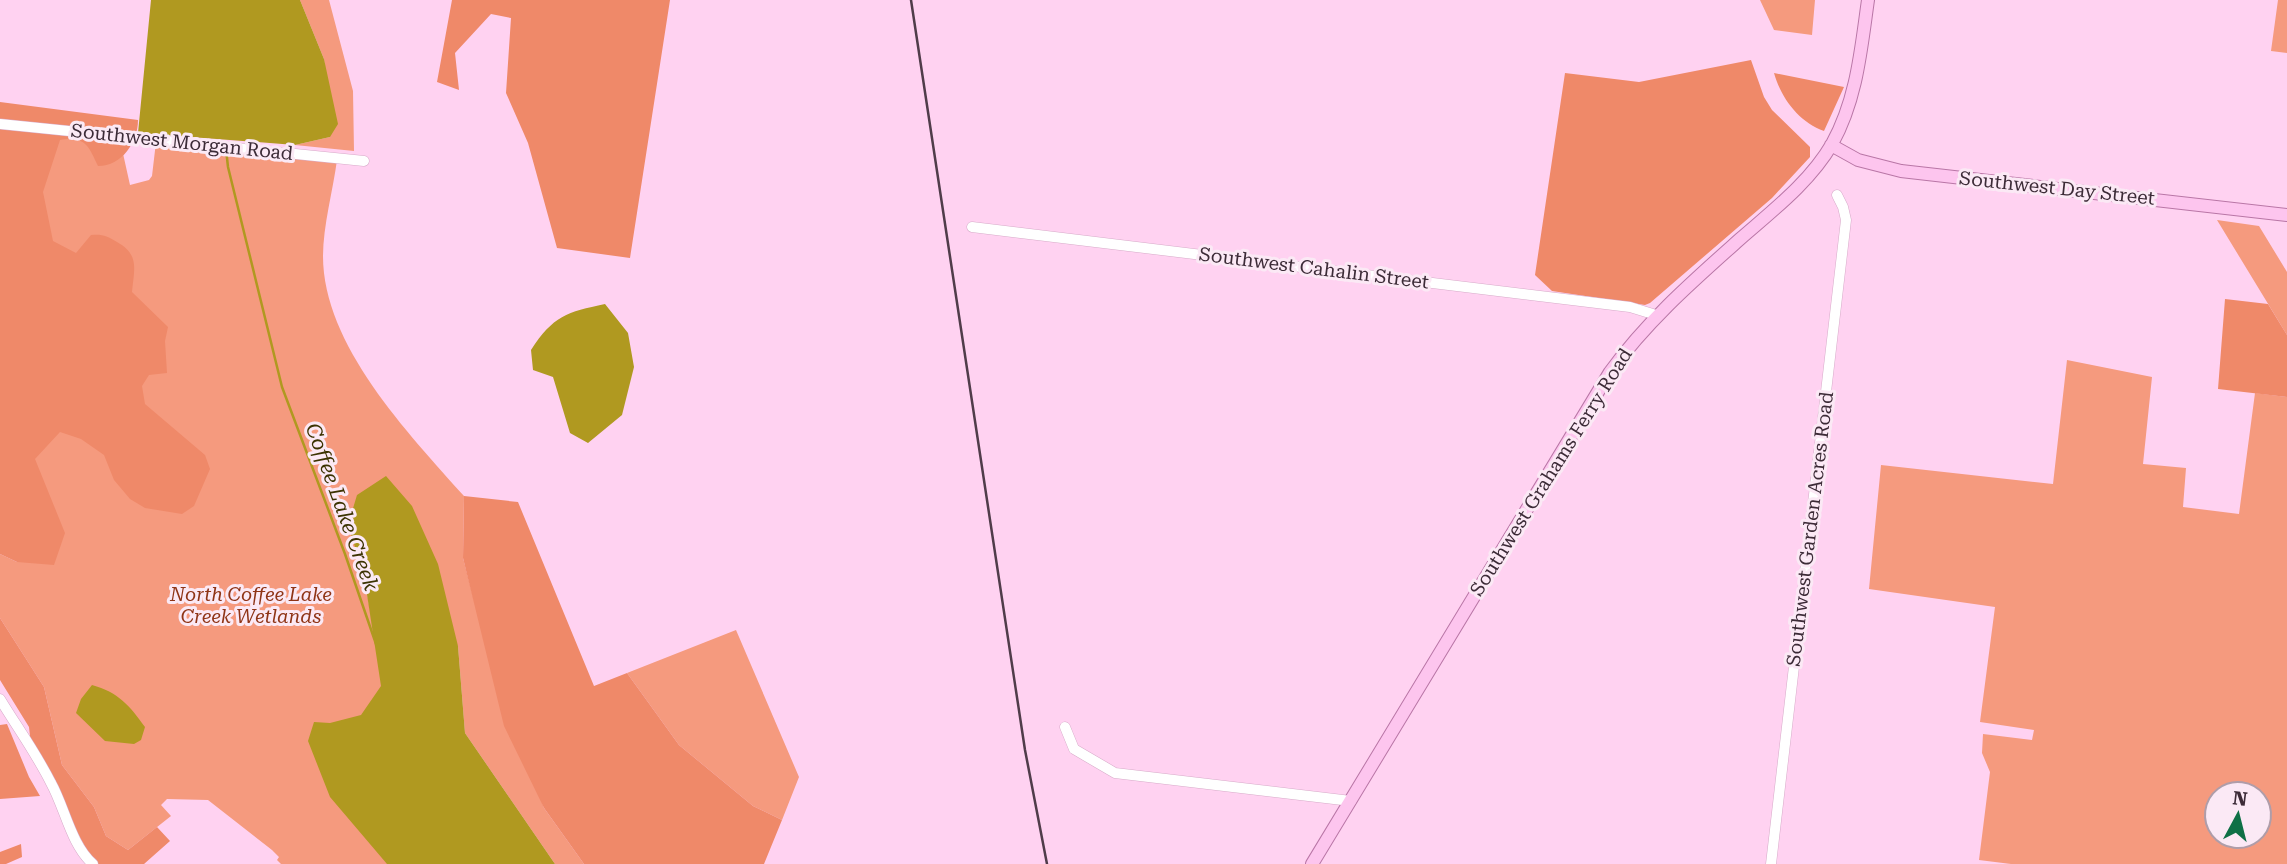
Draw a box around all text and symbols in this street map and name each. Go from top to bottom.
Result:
street label: Southwest Morgan Road [70,119,294,165]
street label: Southwest Day Street [1958,166,2156,210]
street label: Southwest Cahalin Street [1198,242,1430,294]
street label: Southwest Grahams Ferry Road [1465,344,1637,600]
street label: Southwest Garden Acres Road [1782,390,1838,668]
water label: Coffee Lake Creek [301,420,384,595]
park label: North Coffee Lake Creek Wetlands [169,583,332,628]
north arrow [2203,780,2273,850]
text: N [2231,786,2249,811]

